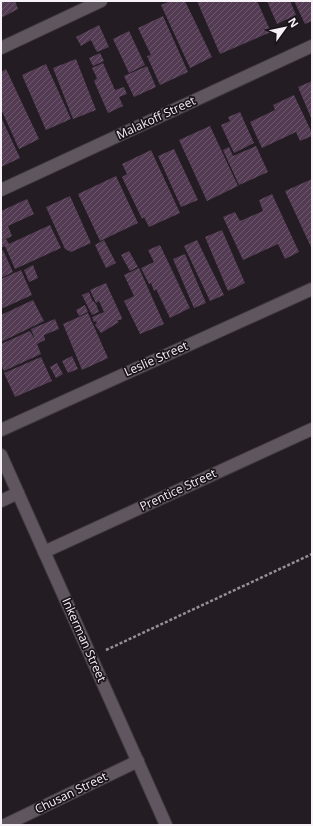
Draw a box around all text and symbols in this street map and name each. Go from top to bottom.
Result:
north arrow [265,8,305,48]
text: N [285,14,303,30]
street label: Malakoff Street [114,92,198,143]
street label: Leslie Street [121,337,190,380]
street label: Prentice Street [137,464,219,515]
street label: Inkerman Street [58,595,111,685]
street label: Chusan Street [32,768,110,817]

